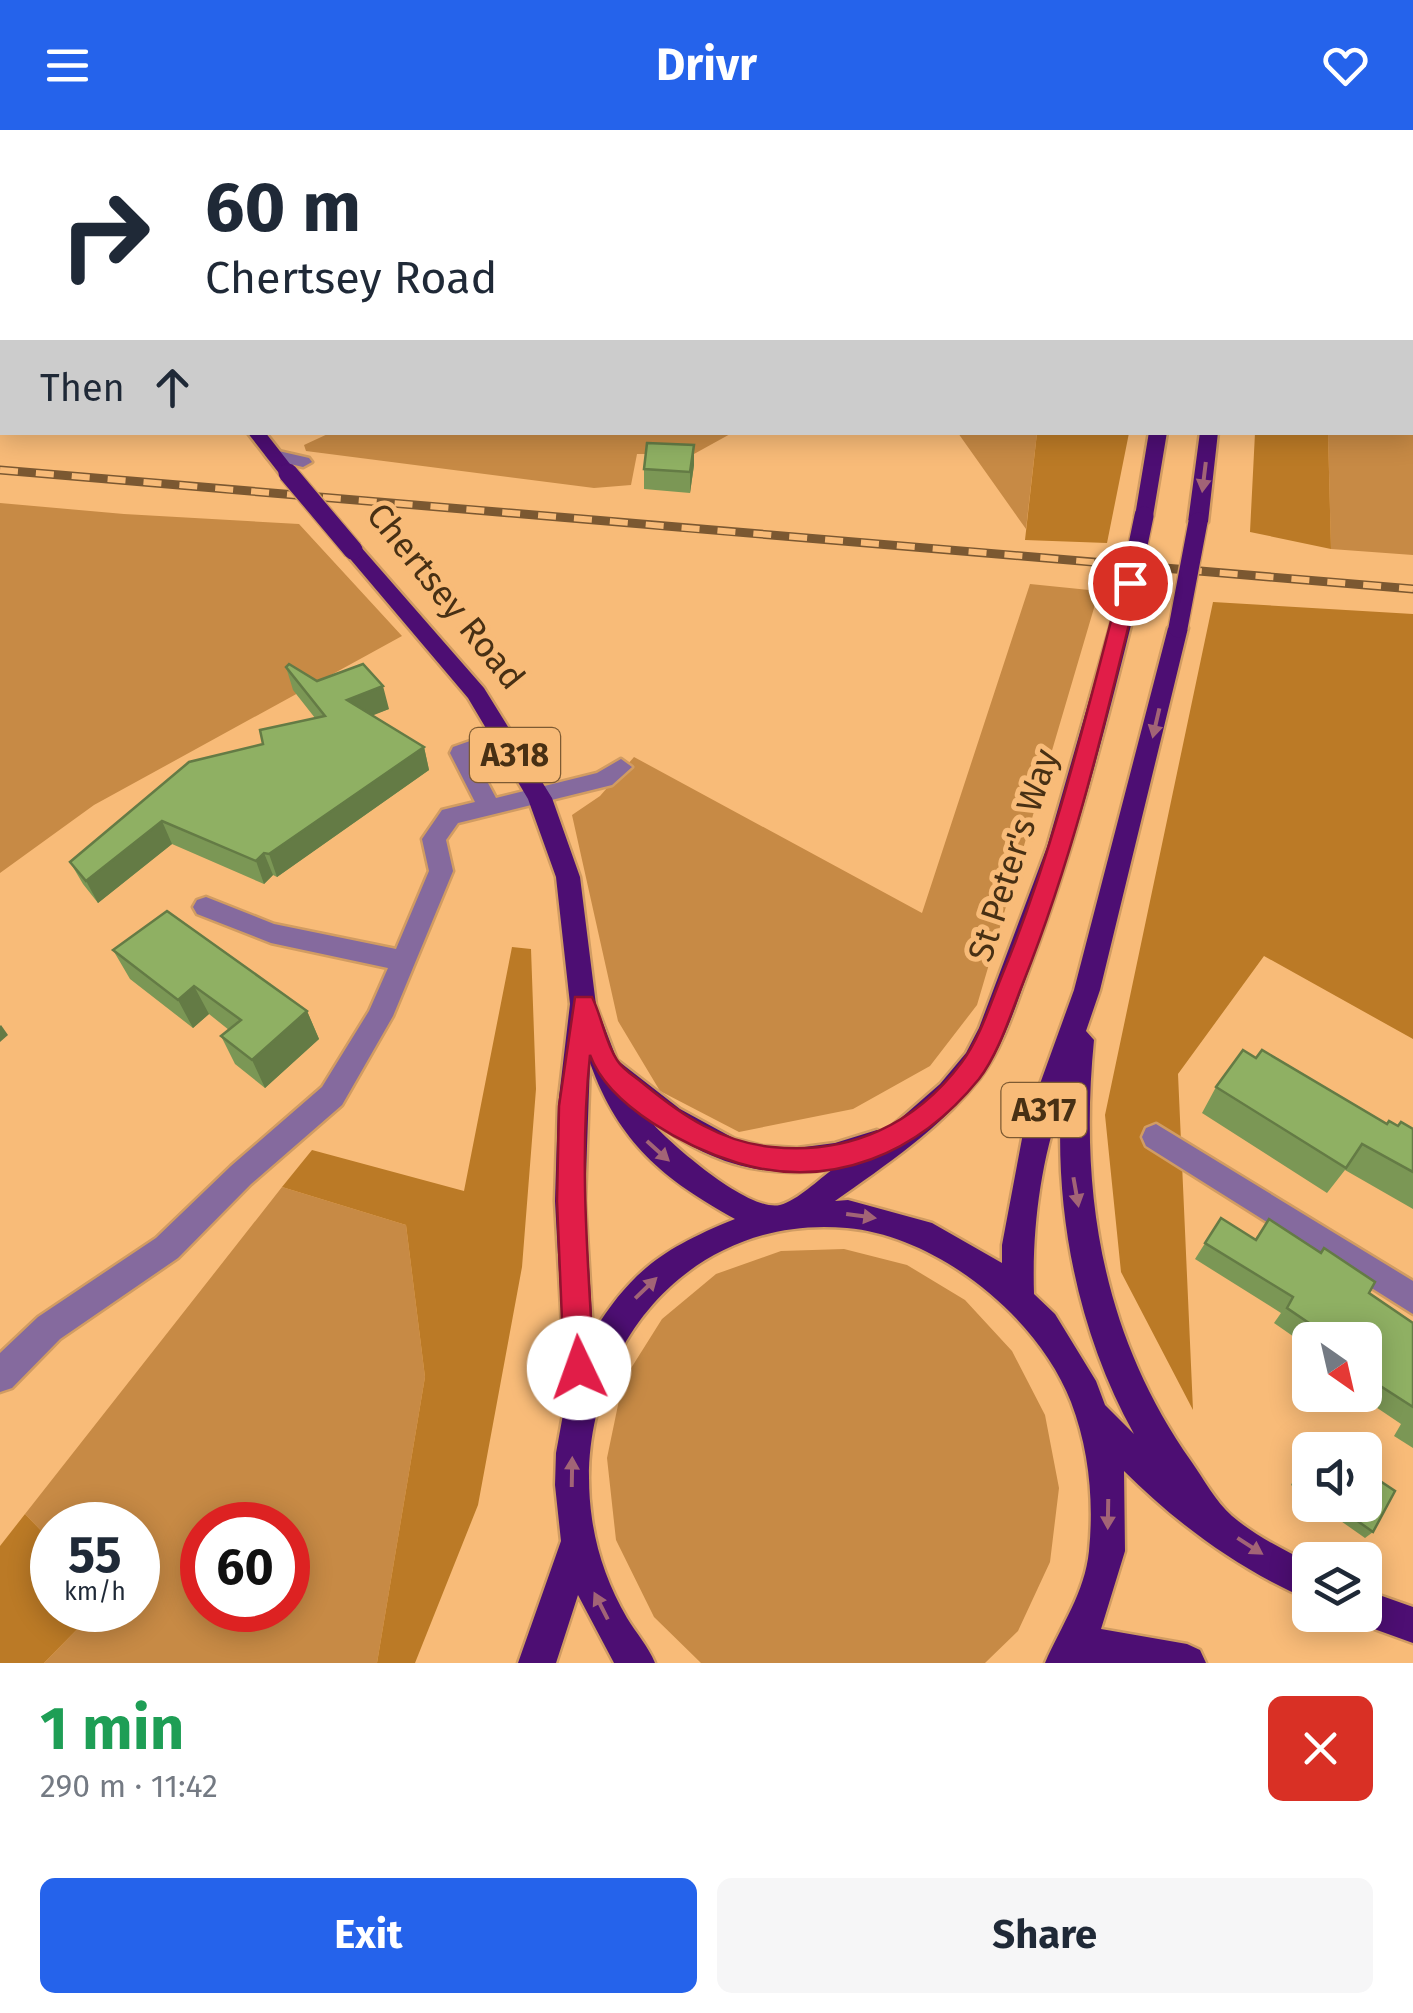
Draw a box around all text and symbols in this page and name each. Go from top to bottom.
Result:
icon: menu [40,38,95,93]
text: Drivr [656,38,757,92]
icon: heart [1318,38,1373,93]
text: 60 m [205,166,361,250]
icon: right [40,170,170,300]
text: Chertsey Road [205,251,497,305]
icon: ahead [145,360,200,415]
text: Then [40,365,125,411]
one-way arrow [1196,462,1212,494]
street label: Chertsey Road [358,494,534,698]
pin [1088,541,1173,626]
icon: arrive [1103,556,1158,611]
one-way arrow [1148,708,1163,739]
road number: A318 [470,728,560,782]
street label: St Peter's Way [959,744,1067,966]
road number: A317 [1002,1083,1086,1137]
one-way arrow [645,1140,670,1162]
one-way arrow [1069,1176,1084,1208]
one-way arrow [845,1209,877,1225]
one-way arrow [634,1277,658,1300]
position arrow [527,1316,631,1420]
north arrow [1292,1322,1382,1412]
map controls [1292,1322,1382,1632]
button: sound [1292,1432,1382,1522]
one-way arrow [564,1456,580,1488]
one-way arrow [1100,1499,1116,1531]
speed limit sign: 60 [180,1502,310,1632]
text: 55 [68,1525,122,1585]
one-way arrow [1237,1537,1264,1555]
button: layers [1292,1542,1382,1632]
text: km/h [64,1577,126,1607]
one-way arrow [593,1592,610,1621]
text: 1 min [40,1693,184,1765]
button: close [1268,1696,1373,1801]
text: 290 m · 11:42 [40,1767,218,1805]
button: Exit [40,1878,697,1993]
button: Share [717,1878,1373,1993]

